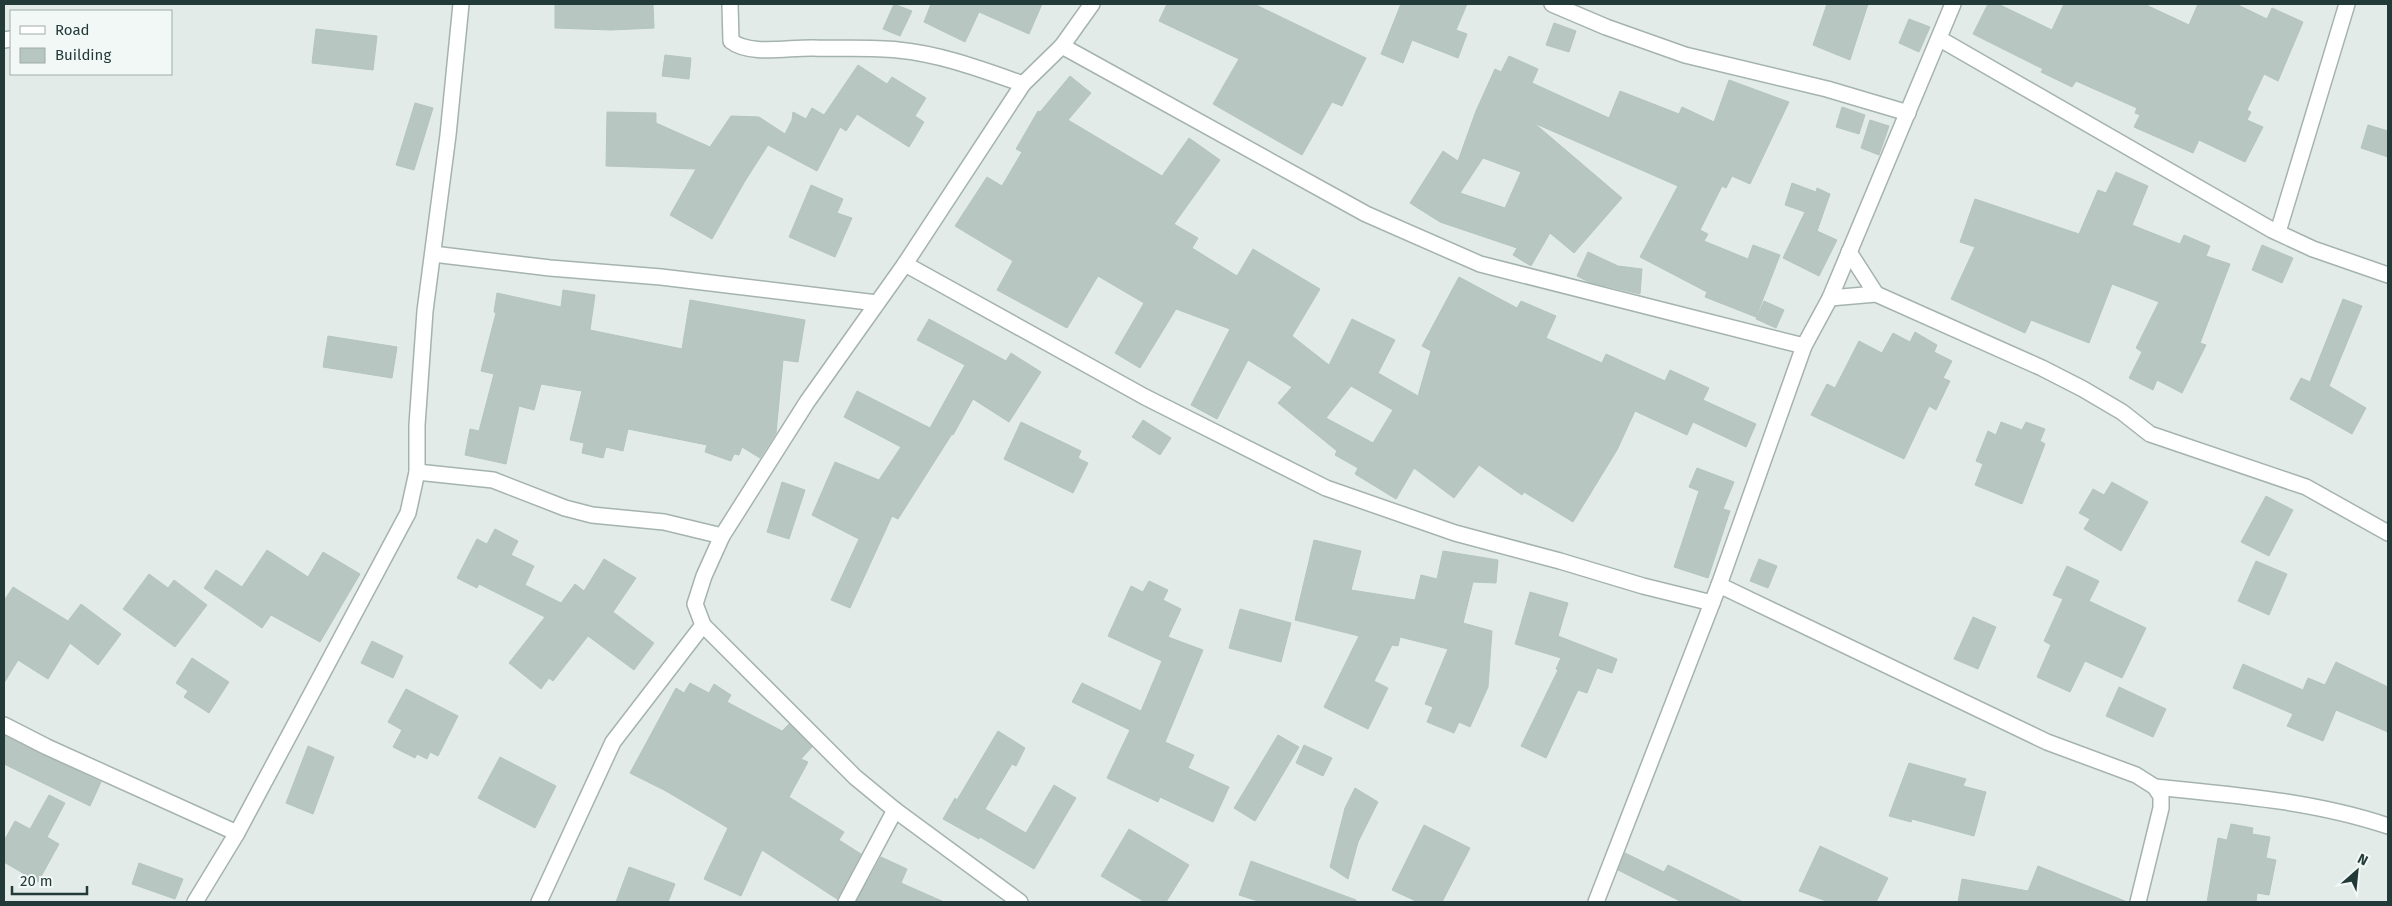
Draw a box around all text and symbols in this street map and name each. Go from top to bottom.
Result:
legend [10,10,172,75]
text: Road [55,21,90,39]
text: Building [55,46,111,64]
north arrow [2332,846,2382,896]
text: N [2355,850,2371,870]
scale bar [12,864,88,896]
text: 20 m [20,872,53,890]

